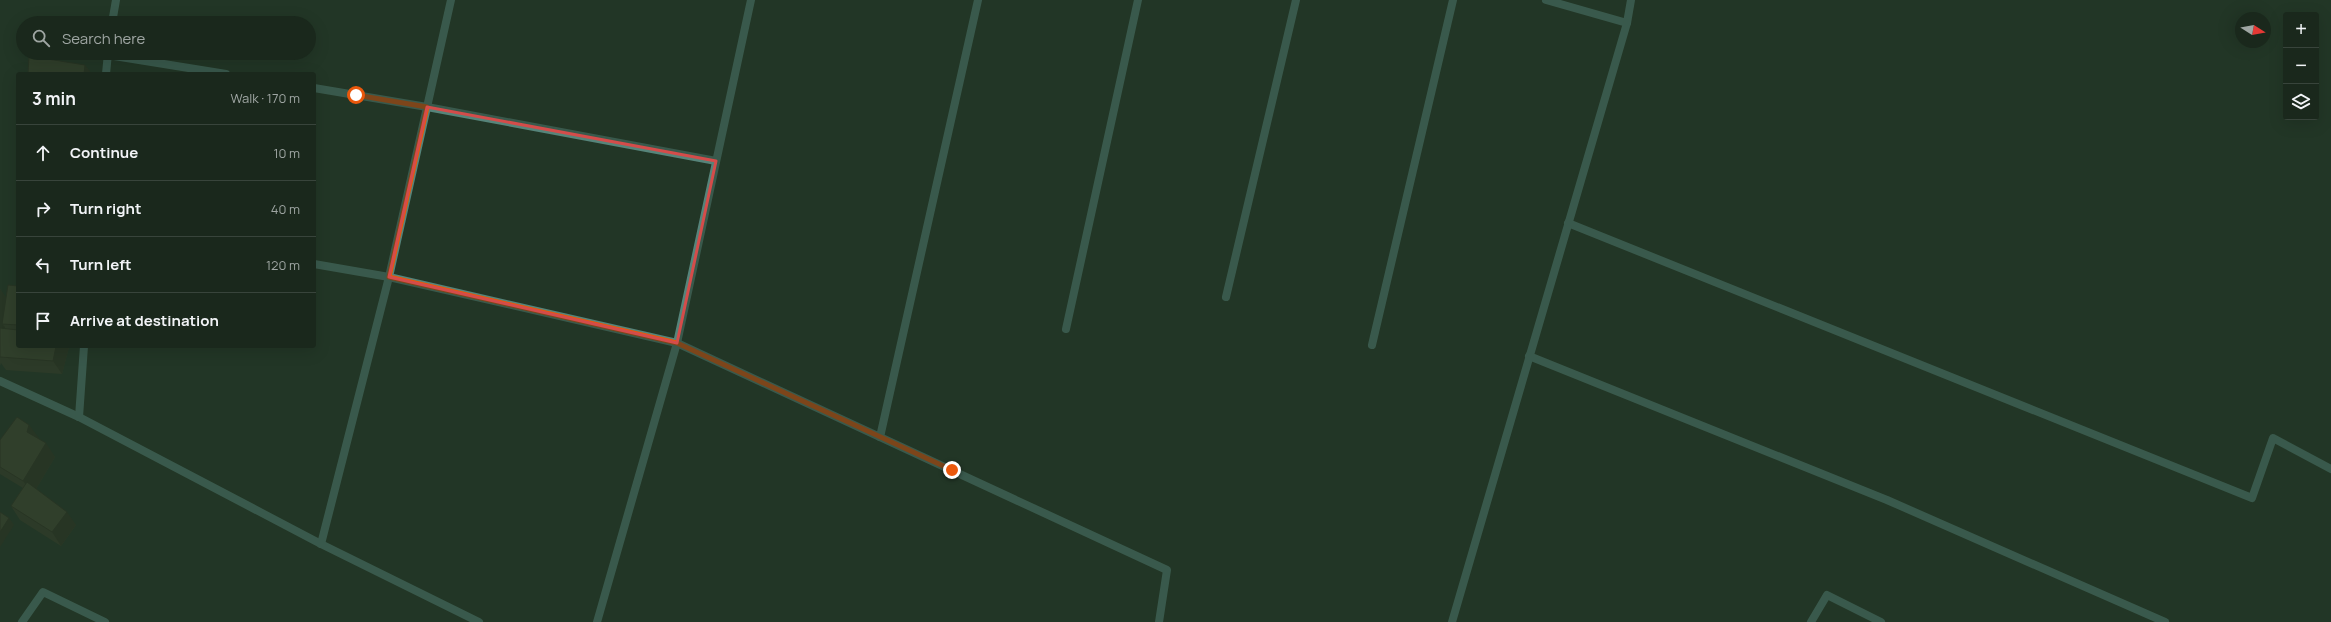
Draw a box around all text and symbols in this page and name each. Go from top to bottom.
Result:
north arrow [2235,12,2271,48]
map controls [2283,12,2319,120]
button: + [2283,12,2319,48]
search box [16,16,316,60]
icon: search [30,27,52,49]
text: Search here [62,28,145,49]
button: − [2283,48,2319,84]
button: layers [2283,84,2319,120]
route start [347,86,365,104]
text: 3 min [32,87,76,110]
text: Walk · 170 m [230,89,300,107]
icon: ahead [32,142,54,164]
text: Continue [70,142,138,163]
text: 10 m [273,144,300,162]
icon: right [32,198,54,220]
text: Turn right [70,198,141,219]
text: 40 m [271,200,300,218]
icon: left [32,254,54,276]
text: Turn left [70,254,132,275]
text: 120 m [266,256,300,274]
icon: arrive [32,310,54,332]
text: Arrive at destination [70,310,219,331]
route end [943,461,961,479]

